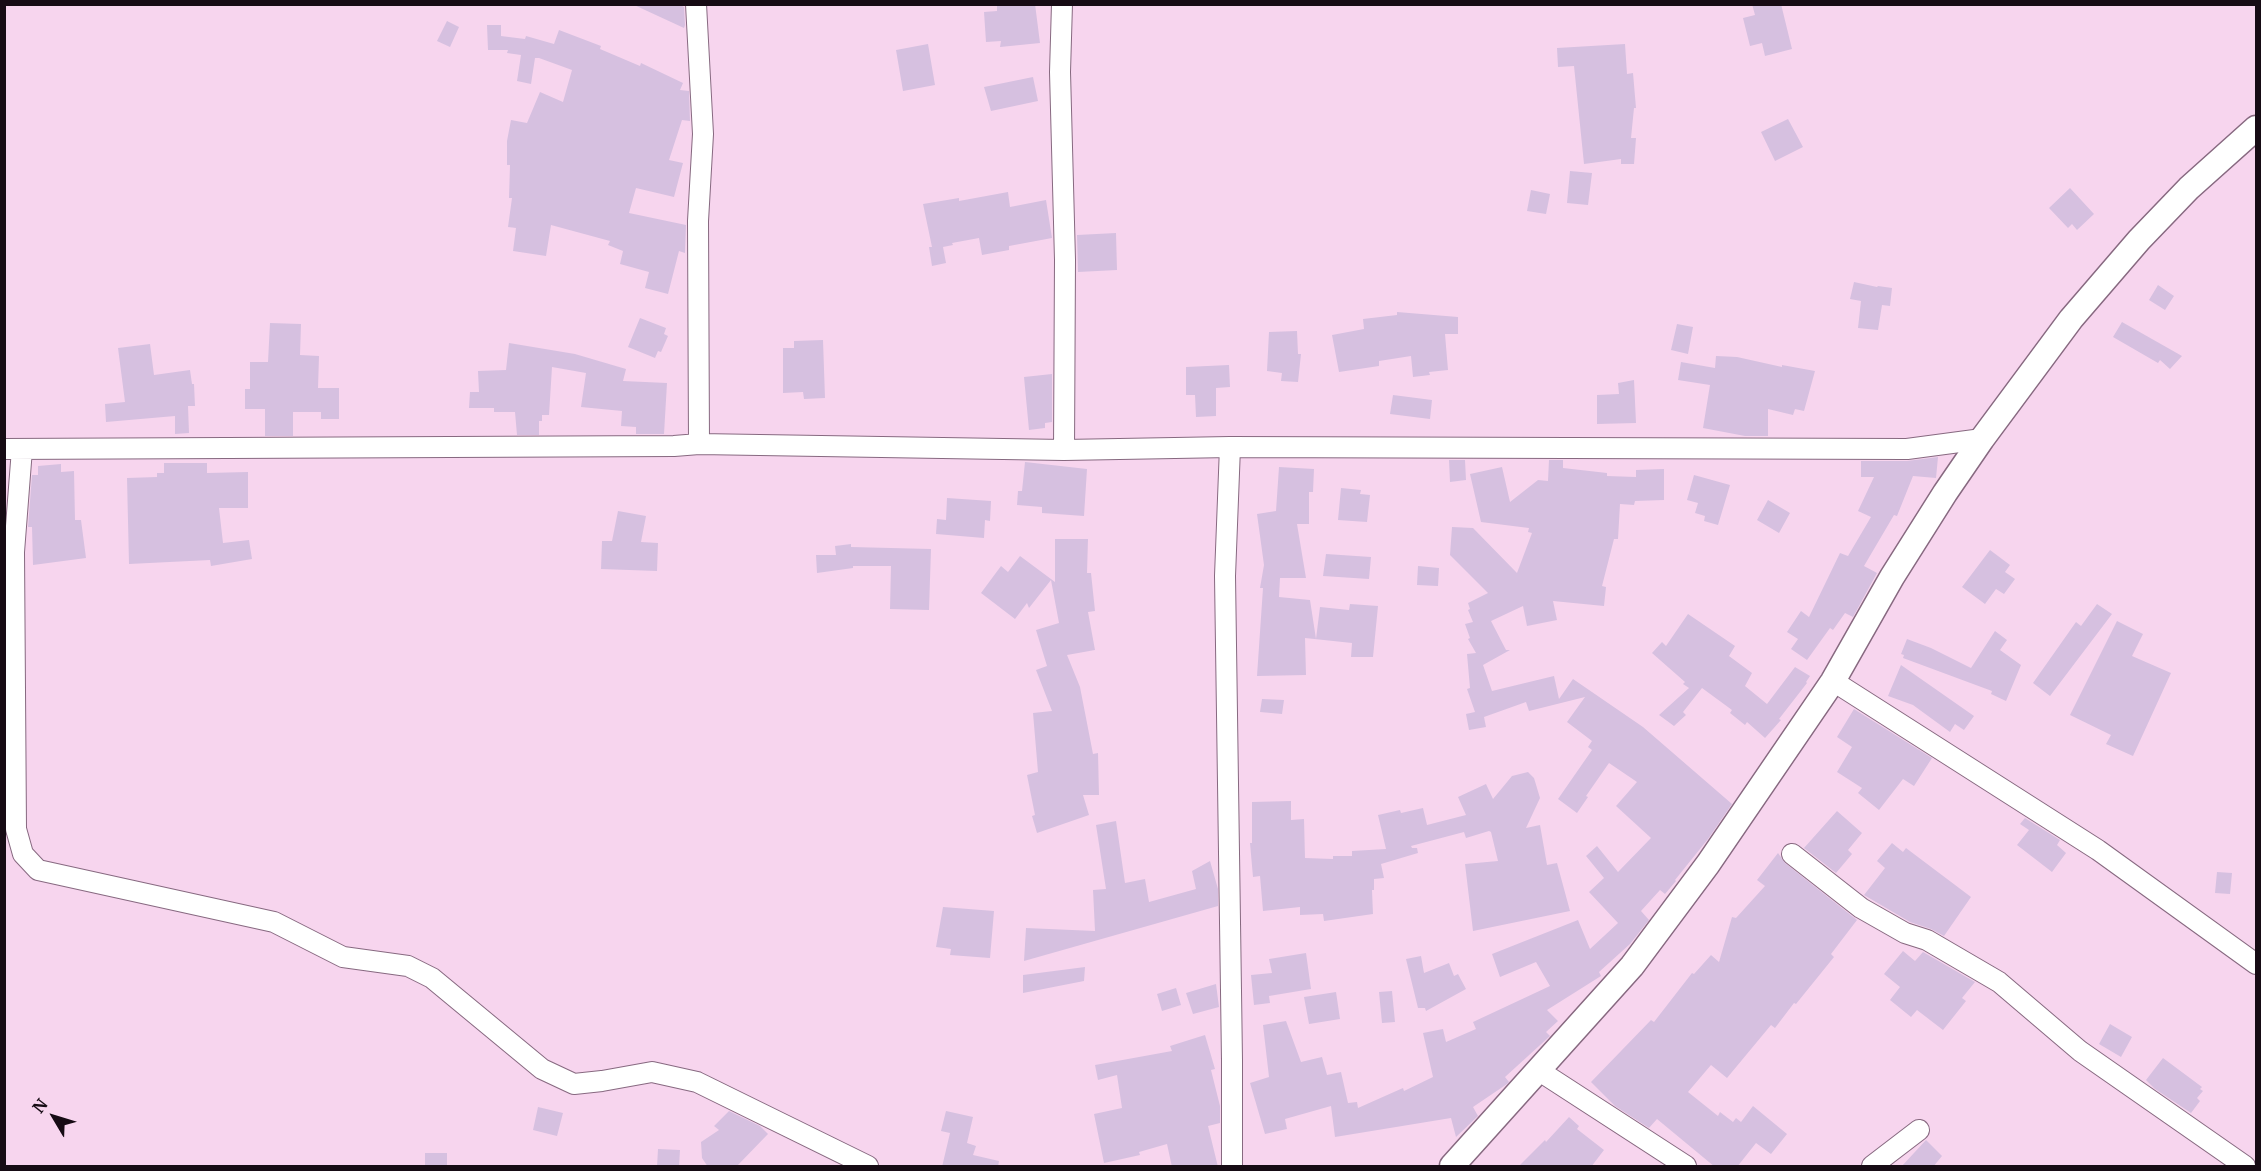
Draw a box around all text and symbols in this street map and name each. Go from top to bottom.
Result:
north arrow [24,1087,84,1147]
text: N [28,1095,52,1117]

